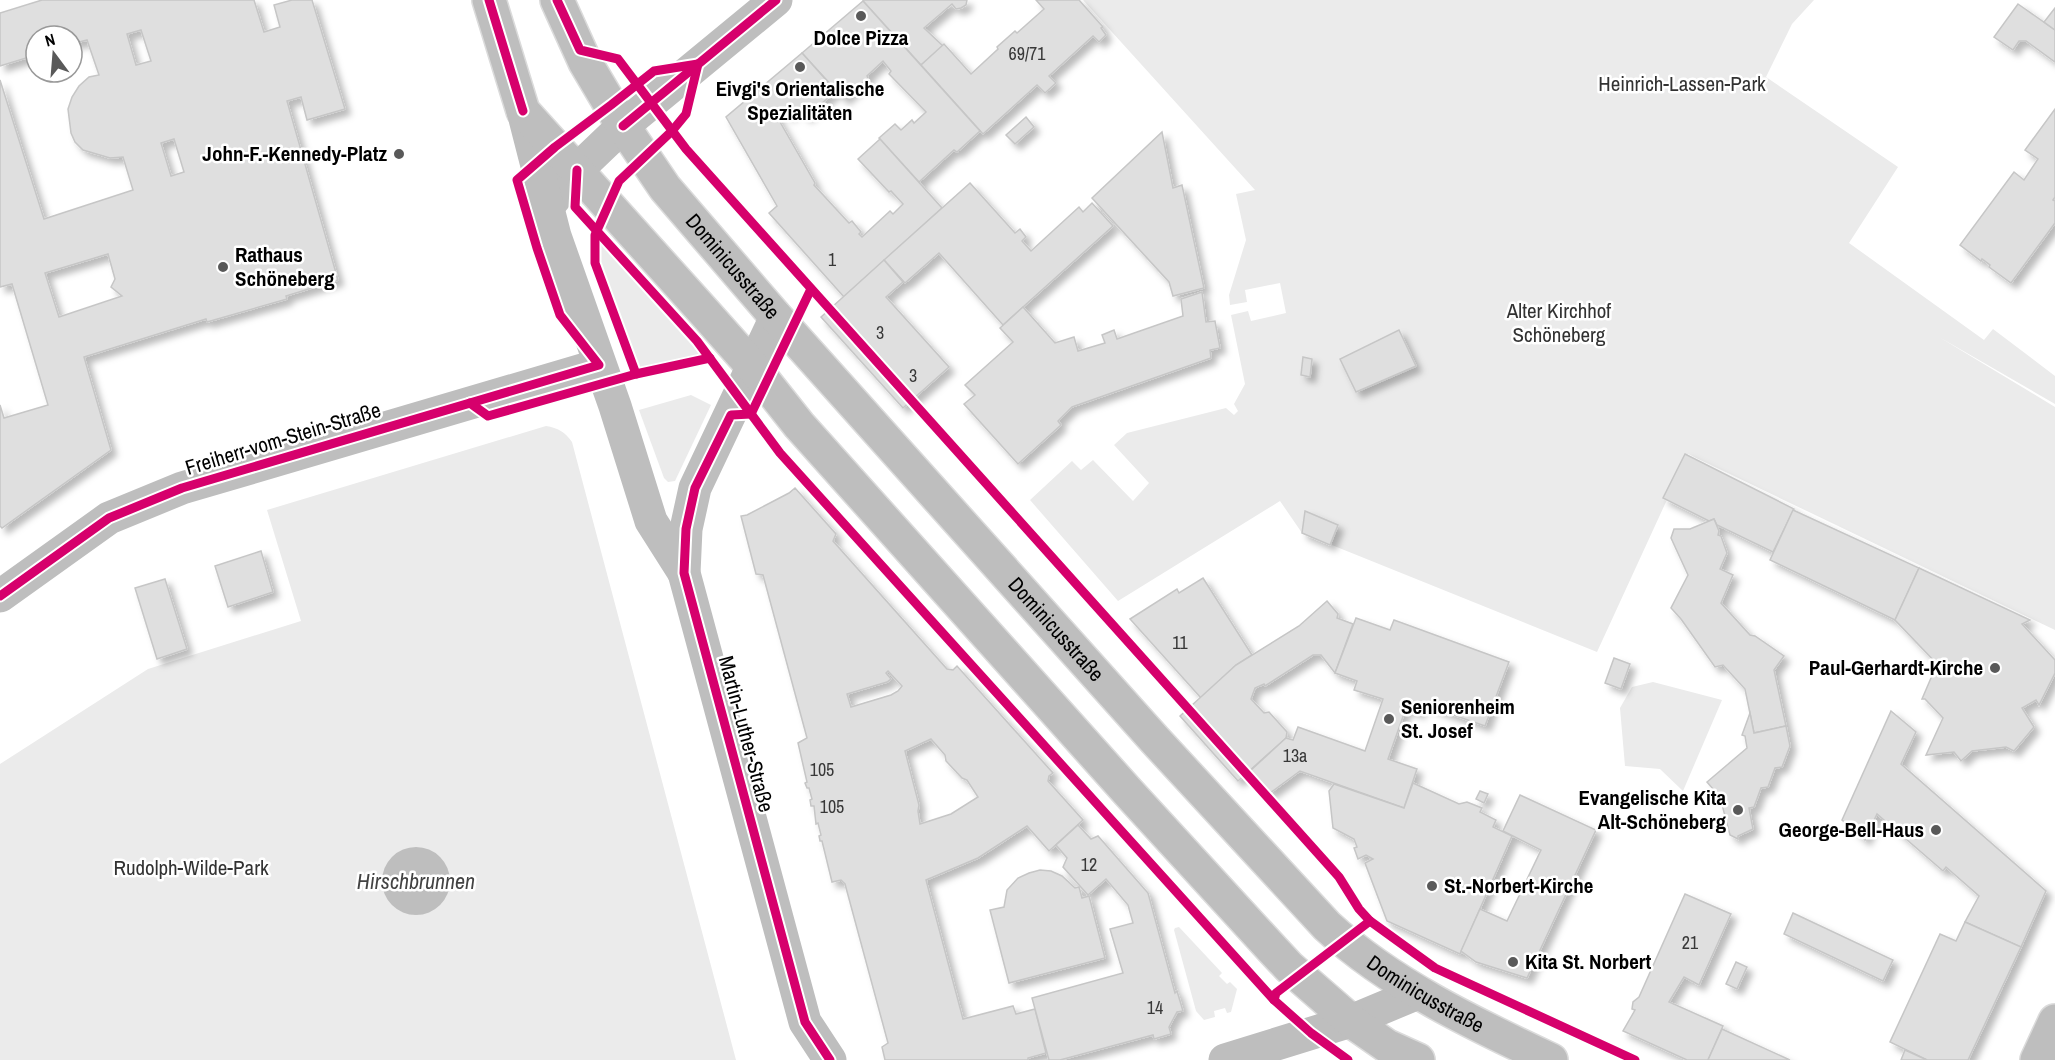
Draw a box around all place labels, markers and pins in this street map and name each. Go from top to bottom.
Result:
marker: Dolce Pizza [854,9,868,23]
place label: Dolce Pizza [814,23,909,52]
marker: Eivgi's Orientalische Spezialitäten [793,60,807,74]
place label: Eivgi's Orientalische Spezialitäten [716,74,884,127]
place label: John-F.-Kennedy-Platz [202,139,387,168]
marker: John-F.-Kennedy-Platz [392,147,406,161]
place label: Rathaus Schöneberg [235,240,335,293]
marker: Rathaus Schöneberg [216,260,230,274]
place label: Paul-Gerhardt-Kirche [1809,653,1983,682]
marker: Paul-Gerhardt-Kirche [1988,661,2002,675]
place label: Seniorenheim St. Josef [1401,692,1515,745]
marker: Seniorenheim St. Josef [1382,712,1396,726]
place label: Evangelische Kita Alt-Schöneberg [1579,783,1726,836]
marker: Evangelische Kita Alt-Schöneberg [1731,803,1745,817]
place label: George-Bell-Haus [1779,815,1924,844]
marker: George-Bell-Haus [1929,823,1943,837]
place label: St.-Norbert-Kirche [1444,871,1593,900]
marker: St.-Norbert-Kirche [1425,879,1439,893]
place label: Kita St. Norbert [1525,947,1652,976]
marker: Kita St. Norbert [1506,955,1520,969]

